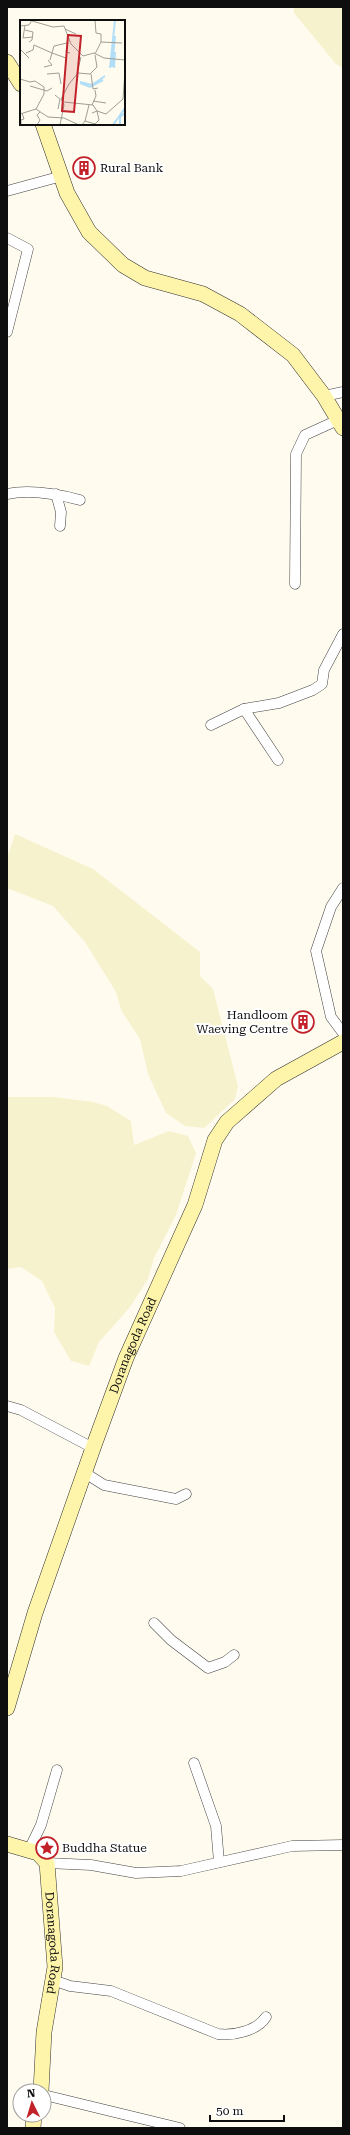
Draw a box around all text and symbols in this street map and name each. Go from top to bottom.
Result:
inset map [20,20,125,125]
building icon: Rural Bank [71,155,97,181]
place label: Rural Bank [100,161,164,175]
place label: Handloom Waeving Centre [196,1008,288,1036]
building icon: Handloom Waeving Centre [290,1009,316,1035]
street label: Doranagoda Road [107,1295,160,1395]
place icon: Buddha Statue [34,1835,60,1861]
place label: Buddha Statue [62,1841,147,1855]
street label: Doranagoda Road [42,1891,62,1996]
north arrow [12,2083,52,2123]
text: N [26,2087,36,2100]
scale bar [210,2097,284,2123]
text: 50 m [216,2104,243,2118]

